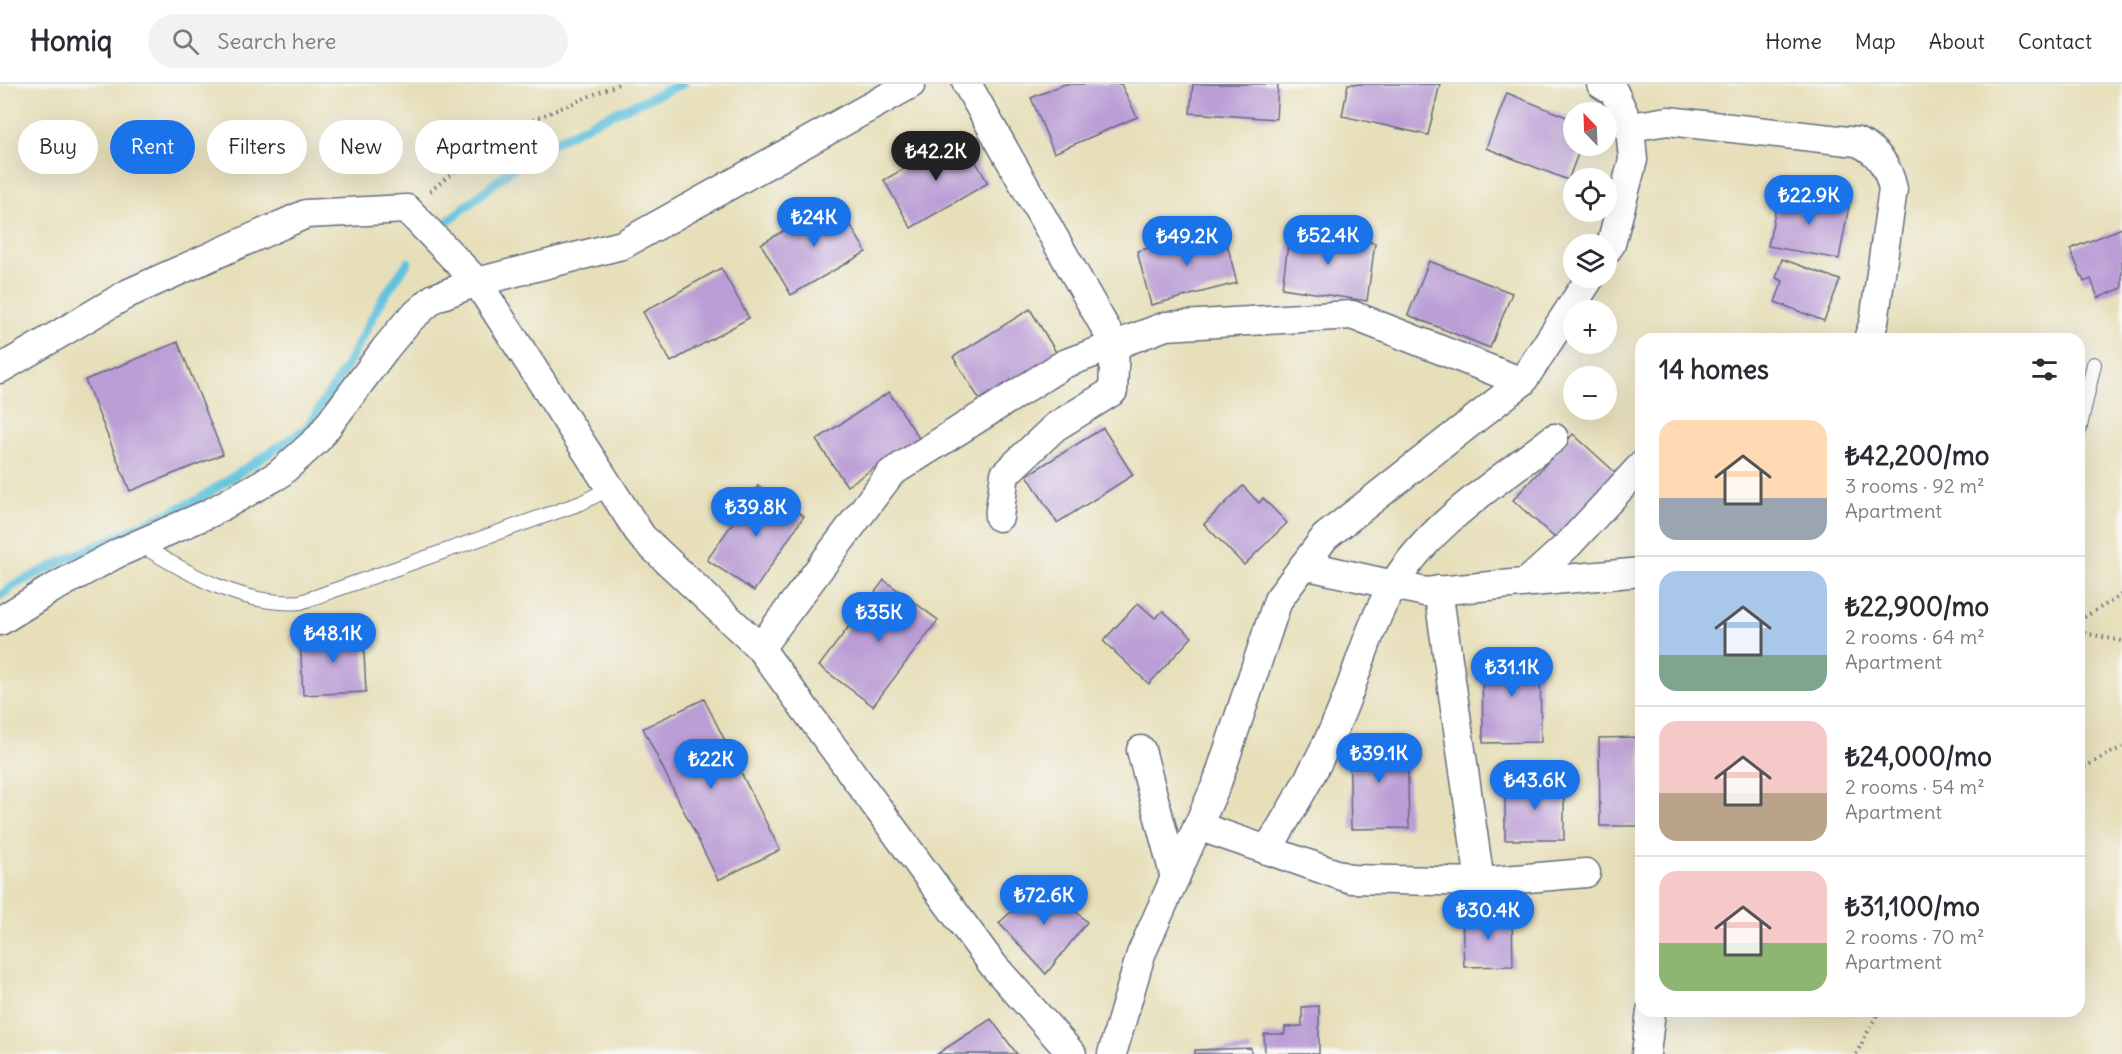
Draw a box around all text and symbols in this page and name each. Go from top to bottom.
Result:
search box [148,14,568,68]
text: Homiq [30,23,112,59]
icon: search [169,25,202,58]
text: Search here [217,27,336,55]
text: Home [1765,28,1822,55]
text: Map [1855,28,1896,55]
text: About [1929,28,1985,55]
text: Contact [2018,28,2092,55]
north arrow [1563,102,1617,156]
map controls [1563,102,1617,420]
chip: Buy [18,120,98,174]
chip: Rent [110,120,195,174]
chip: Filters [207,120,307,174]
chip: New [319,120,403,174]
chip: Apartment [415,120,559,174]
pin: ₺42.2K [887,131,985,182]
text: ₺42.2K [905,138,967,163]
button: locate [1563,168,1617,222]
pin: ₺22.9K [1760,175,1858,226]
text: ₺22.9K [1778,182,1840,207]
pin: ₺24K [778,197,850,248]
text: ₺24K [791,204,837,229]
pin: ₺52.4K [1279,215,1377,266]
pin: ₺49.2K [1138,216,1236,267]
text: ₺52.4K [1297,222,1359,247]
text: ₺49.2K [1156,223,1218,248]
button: layers [1563,234,1617,288]
button: + [1563,300,1617,354]
text: 14 homes [1659,353,1769,386]
icon: filters [2028,353,2061,386]
button: − [1563,366,1617,420]
text: ₺42,200/mo [1845,439,1989,472]
icon: home [1707,444,1779,516]
text: 3 rooms · 92 m² [1845,473,1984,498]
pin: ₺39.8K [707,487,805,538]
text: ₺39.8K [725,494,787,519]
text: Apartment [1845,498,1942,523]
text: ₺22,900/mo [1845,590,1989,623]
pin: ₺35K [843,592,915,643]
icon: home [1707,595,1779,667]
text: ₺35K [856,599,902,624]
pin: ₺48.1K [284,613,382,664]
text: ₺48.1K [304,620,362,645]
text: 2 rooms · 64 m² [1845,624,1985,649]
pin: ₺31.1K [1463,647,1561,698]
text: Apartment [1845,649,1942,674]
text: ₺31.1K [1485,654,1539,679]
pin: ₺39.1K [1330,733,1428,784]
pin: ₺22K [675,739,747,790]
text: ₺39.1K [1350,740,1408,765]
text: ₺24,000/mo [1845,740,1992,773]
icon: home [1707,745,1779,817]
text: ₺22K [688,746,734,771]
pin: ₺43.6K [1486,760,1584,811]
text: ₺43.6K [1504,767,1566,792]
text: 2 rooms · 54 m² [1845,774,1985,799]
text: Apartment [1845,799,1942,824]
pin: ₺72.6K [995,875,1093,926]
text: ₺72.6K [1014,882,1074,907]
pin: ₺30.4K [1439,890,1537,941]
text: ₺31,100/mo [1845,890,1980,923]
icon: home [1707,895,1779,967]
text: ₺30.4K [1456,897,1520,922]
text: 2 rooms · 70 m² [1845,924,1985,949]
text: Apartment [1845,949,1942,974]

